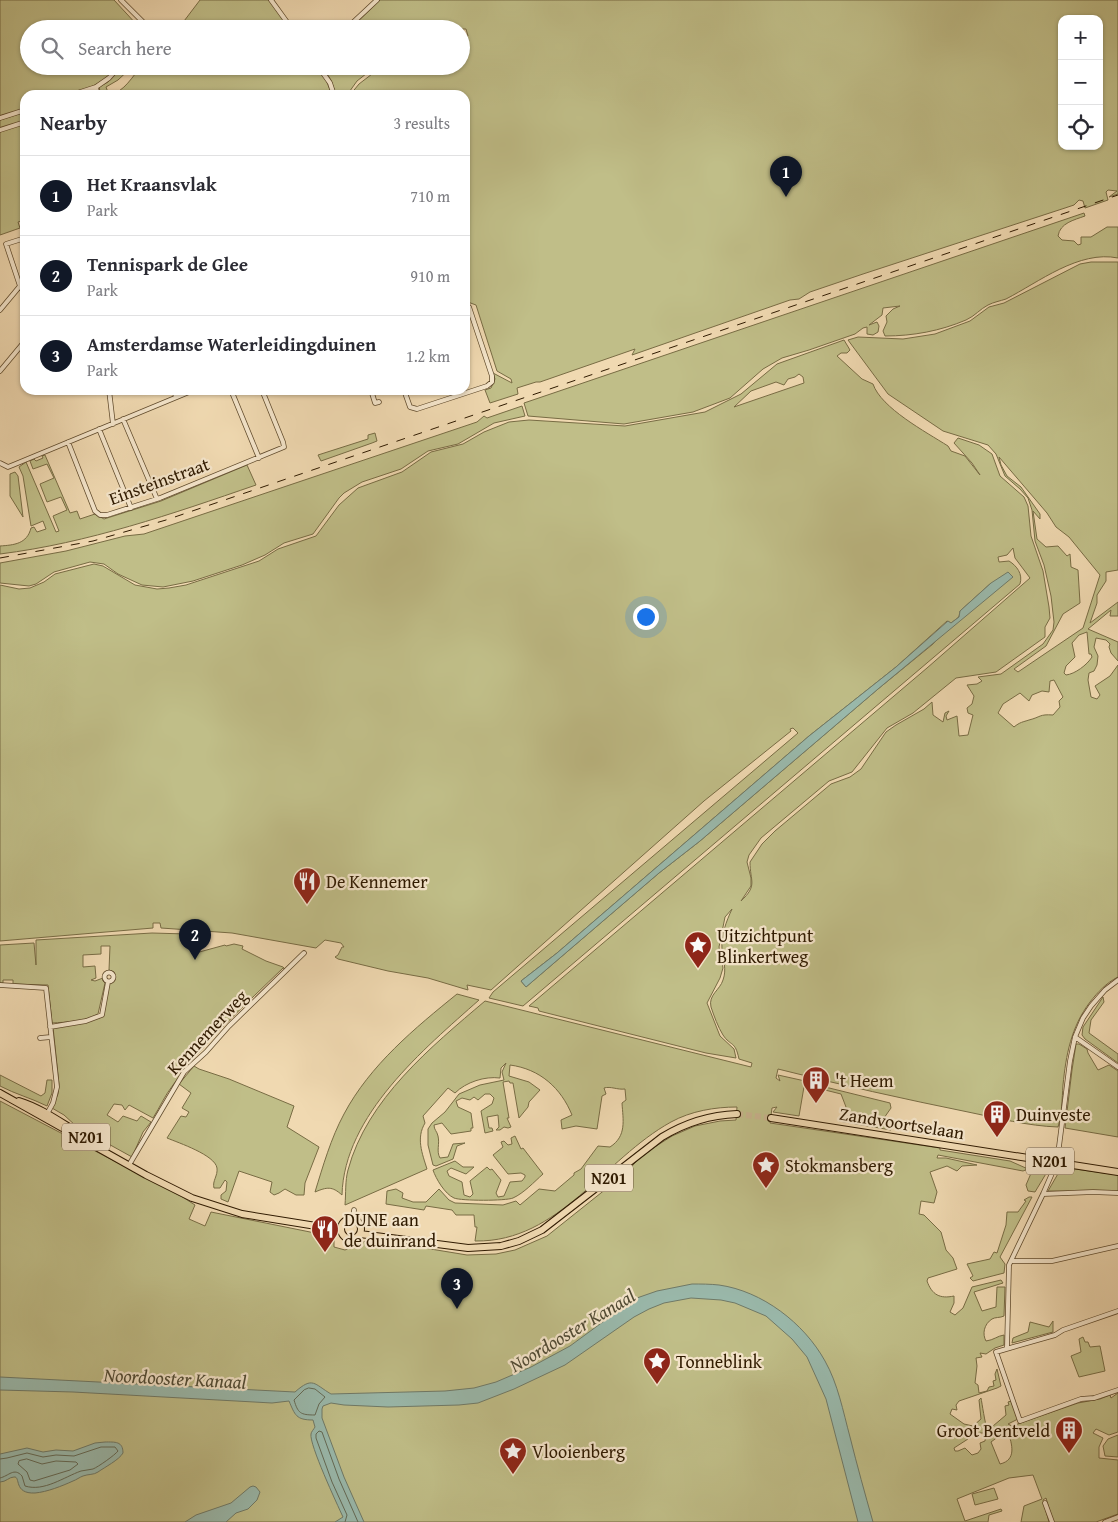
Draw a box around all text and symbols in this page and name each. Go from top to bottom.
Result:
map controls [1058,15,1103,150]
button: + [1058,15,1103,60]
search box [20,20,470,75]
icon: search [38,34,66,62]
text: Search here [78,34,172,62]
button: − [1058,60,1103,105]
button: locate [1058,105,1103,150]
text: Nearby [40,107,107,138]
text: 3 results [393,111,450,135]
pin: 1 [770,156,802,197]
text: Het Kraansvlak [87,170,216,198]
text: 1 [52,184,60,208]
text: 710 m [410,184,450,208]
text: Park [87,198,118,222]
text: Tennispark de Glee [87,250,248,278]
text: 2 [52,264,60,288]
text: 910 m [410,264,450,288]
text: Park [87,278,118,302]
text: Amsterdamse Waterleidingduinen [87,330,376,358]
text: 3 [52,344,60,368]
text: 1.2 km [406,344,450,368]
text: Park [87,358,118,382]
street label: Einsteinstraat [105,450,214,512]
your location [633,604,659,630]
restaurant icon: De Kennemer [292,866,322,905]
place label: De Kennemer [326,868,428,895]
pin: 2 [179,919,211,960]
place label: Uitzichtpunt Blinkertweg [717,922,814,970]
place icon: Uitzichtpunt Blinkertweg [683,930,713,969]
street label: Kennemerweg [160,983,254,1081]
building icon: 't Heem [801,1065,831,1104]
place label: 't Heem [835,1067,894,1094]
building icon: Duinveste [982,1099,1012,1138]
street label: Zandvoortselaan [838,1100,966,1146]
place label: Duinveste [1016,1101,1091,1128]
road number: N201 [62,1124,110,1150]
road number: N201 [1026,1148,1074,1174]
place icon: Stokmansberg [751,1150,781,1189]
place label: Stokmansberg [785,1152,893,1179]
road number: N201 [585,1164,633,1192]
place label: DUNE aan de duinrand [344,1206,436,1254]
restaurant icon: DUNE aan de duinrand [310,1214,340,1253]
pin: 3 [441,1268,473,1309]
water label: Noordooster Kanaal [503,1281,641,1379]
place icon: Tonneblink [642,1346,672,1385]
place label: Tonneblink [676,1348,763,1375]
water label: Noordooster Kanaal [102,1360,247,1396]
building icon: Groot Bentveld [1054,1415,1084,1454]
place label: Groot Bentveld [937,1417,1050,1444]
place icon: Vlooienberg [498,1436,528,1475]
place label: Vlooienberg [532,1438,625,1465]

